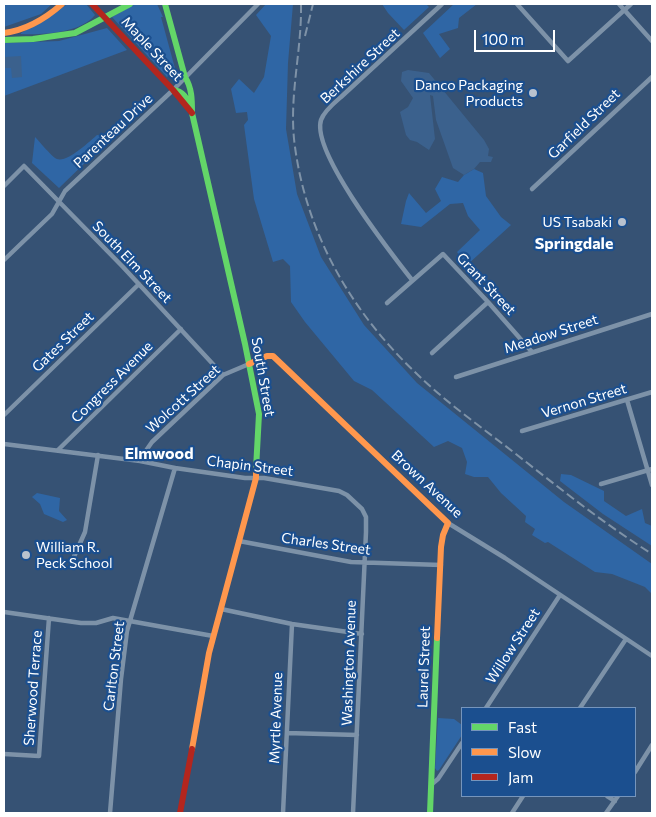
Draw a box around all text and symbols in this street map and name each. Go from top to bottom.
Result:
street label: Maple Street [118,13,186,85]
scale bar [476,20,557,52]
street label: Berkshire Street [317,25,403,107]
text: 100 m [482,30,524,48]
place label: Danco Packaging Products [415,77,523,110]
street label: Garfield Street [545,85,623,163]
marker: Danco Packaging Products [527,87,539,99]
street label: Parenteau Drive [70,90,156,172]
place label: US Tsabaki [542,214,612,230]
marker: US Tsabaki [616,216,628,228]
street label: South Elm Street [89,218,175,306]
district label: Springdale [535,234,613,254]
street label: Grant Street [453,249,519,319]
street label: Gates Street [29,308,97,376]
street label: Meadow Street [502,311,600,357]
street label: South Street [248,336,278,418]
street label: Congress Avenue [68,338,156,426]
street label: Wolcott Street [142,361,224,437]
street label: Vernon Street [539,380,629,422]
district label: Elmwood [124,444,194,464]
street label: Brown Avenue [388,447,466,521]
street label: Chapin Street [206,452,294,480]
street label: Charles Street [280,529,372,559]
place label: William R. Peck School [36,539,113,572]
marker: William R. Peck School [20,549,32,561]
street label: Washington Avenue [338,600,360,726]
street label: Willow Street [482,605,544,687]
street label: Carlton Street [100,620,128,712]
street label: Laurel Street [414,626,434,708]
street label: Sherwood Terrace [21,630,45,746]
street label: Myrtle Avenue [266,672,286,764]
legend [461,707,636,797]
text: Fast [508,718,537,736]
text: Slow [508,743,541,761]
text: Jam [508,768,533,786]

